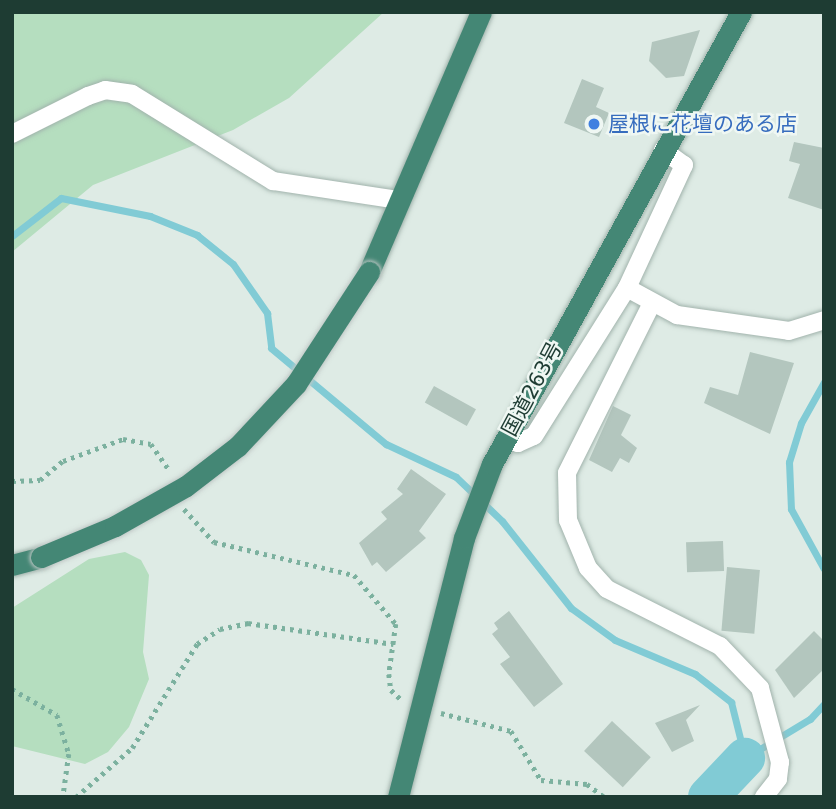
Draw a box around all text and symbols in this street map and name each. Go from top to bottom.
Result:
place label: 屋根に花壇のある店 [608,111,797,137]
marker: 屋根に花壇のある店 [586,116,602,132]
street label: 国道263号 [497,338,567,440]

